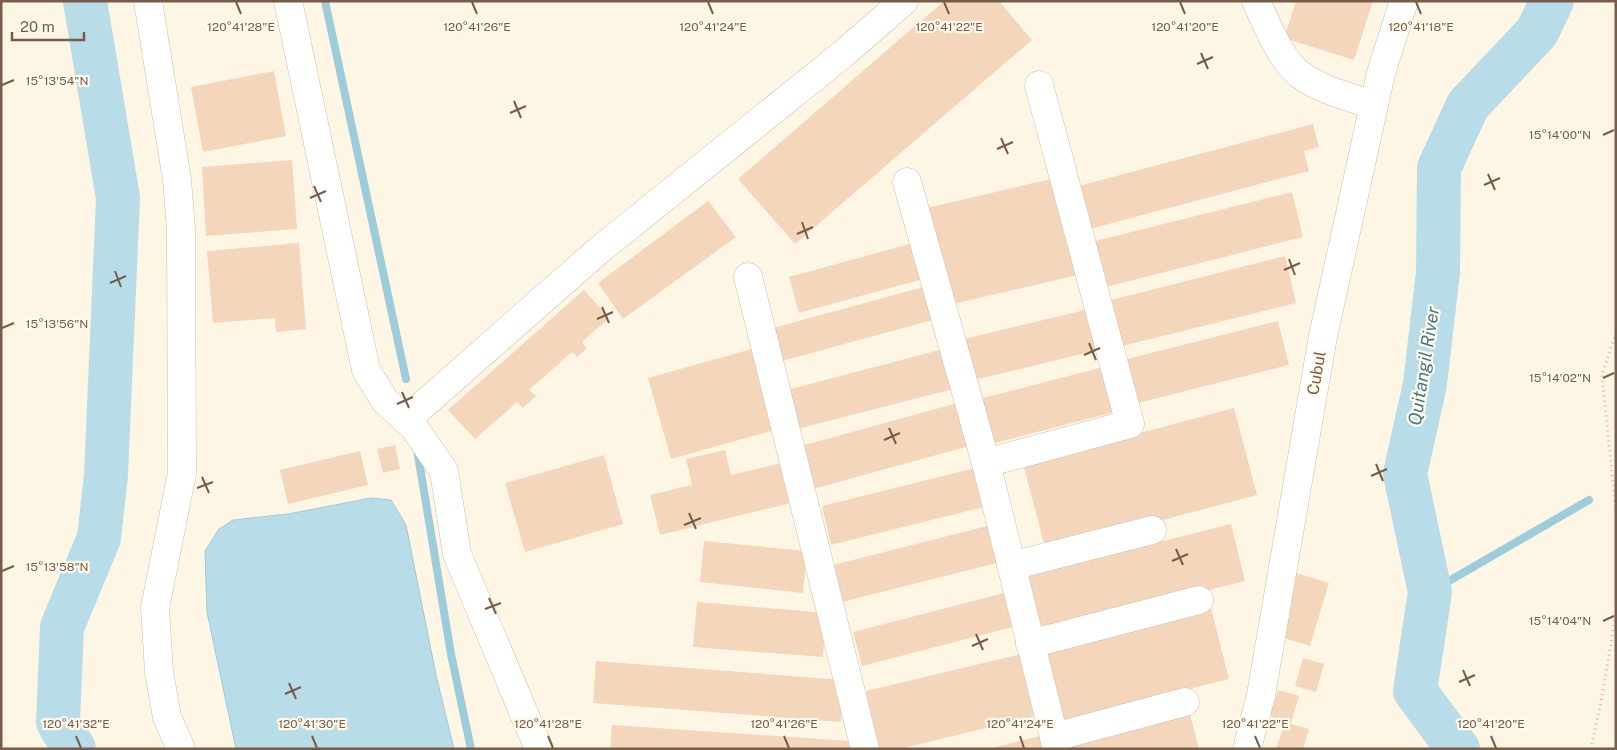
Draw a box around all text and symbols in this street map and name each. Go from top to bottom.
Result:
scale bar [12,10,85,42]
text: 20 m [20,18,55,35]
text: 120°41'28"E [207,20,275,34]
text: 120°41'26"E [443,20,511,34]
text: 120°41'24"E [679,20,747,34]
text: 120°41'22"E [915,20,983,34]
text: 120°41'20"E [1151,20,1219,34]
text: 120°41'18"E [1388,20,1454,34]
text: 15°13'54"N [26,74,88,88]
text: 15°14'00"N [1529,128,1591,142]
water label: Quitangil River [1404,305,1443,427]
text: 15°13'56"N [26,317,88,331]
street label: Cubul [1303,350,1330,396]
text: 15°14'02"N [1529,371,1591,385]
text: 15°13'58"N [25,560,89,574]
text: 15°14'04"N [1529,614,1591,628]
text: 120°41'32"E [42,717,110,731]
text: 120°41'30"E [278,717,346,731]
text: 120°41'28"E [514,717,582,731]
text: 120°41'26"E [750,717,818,731]
text: 120°41'24"E [986,717,1054,731]
text: 120°41'22"E [1221,717,1289,731]
text: 120°41'20"E [1457,717,1525,731]

